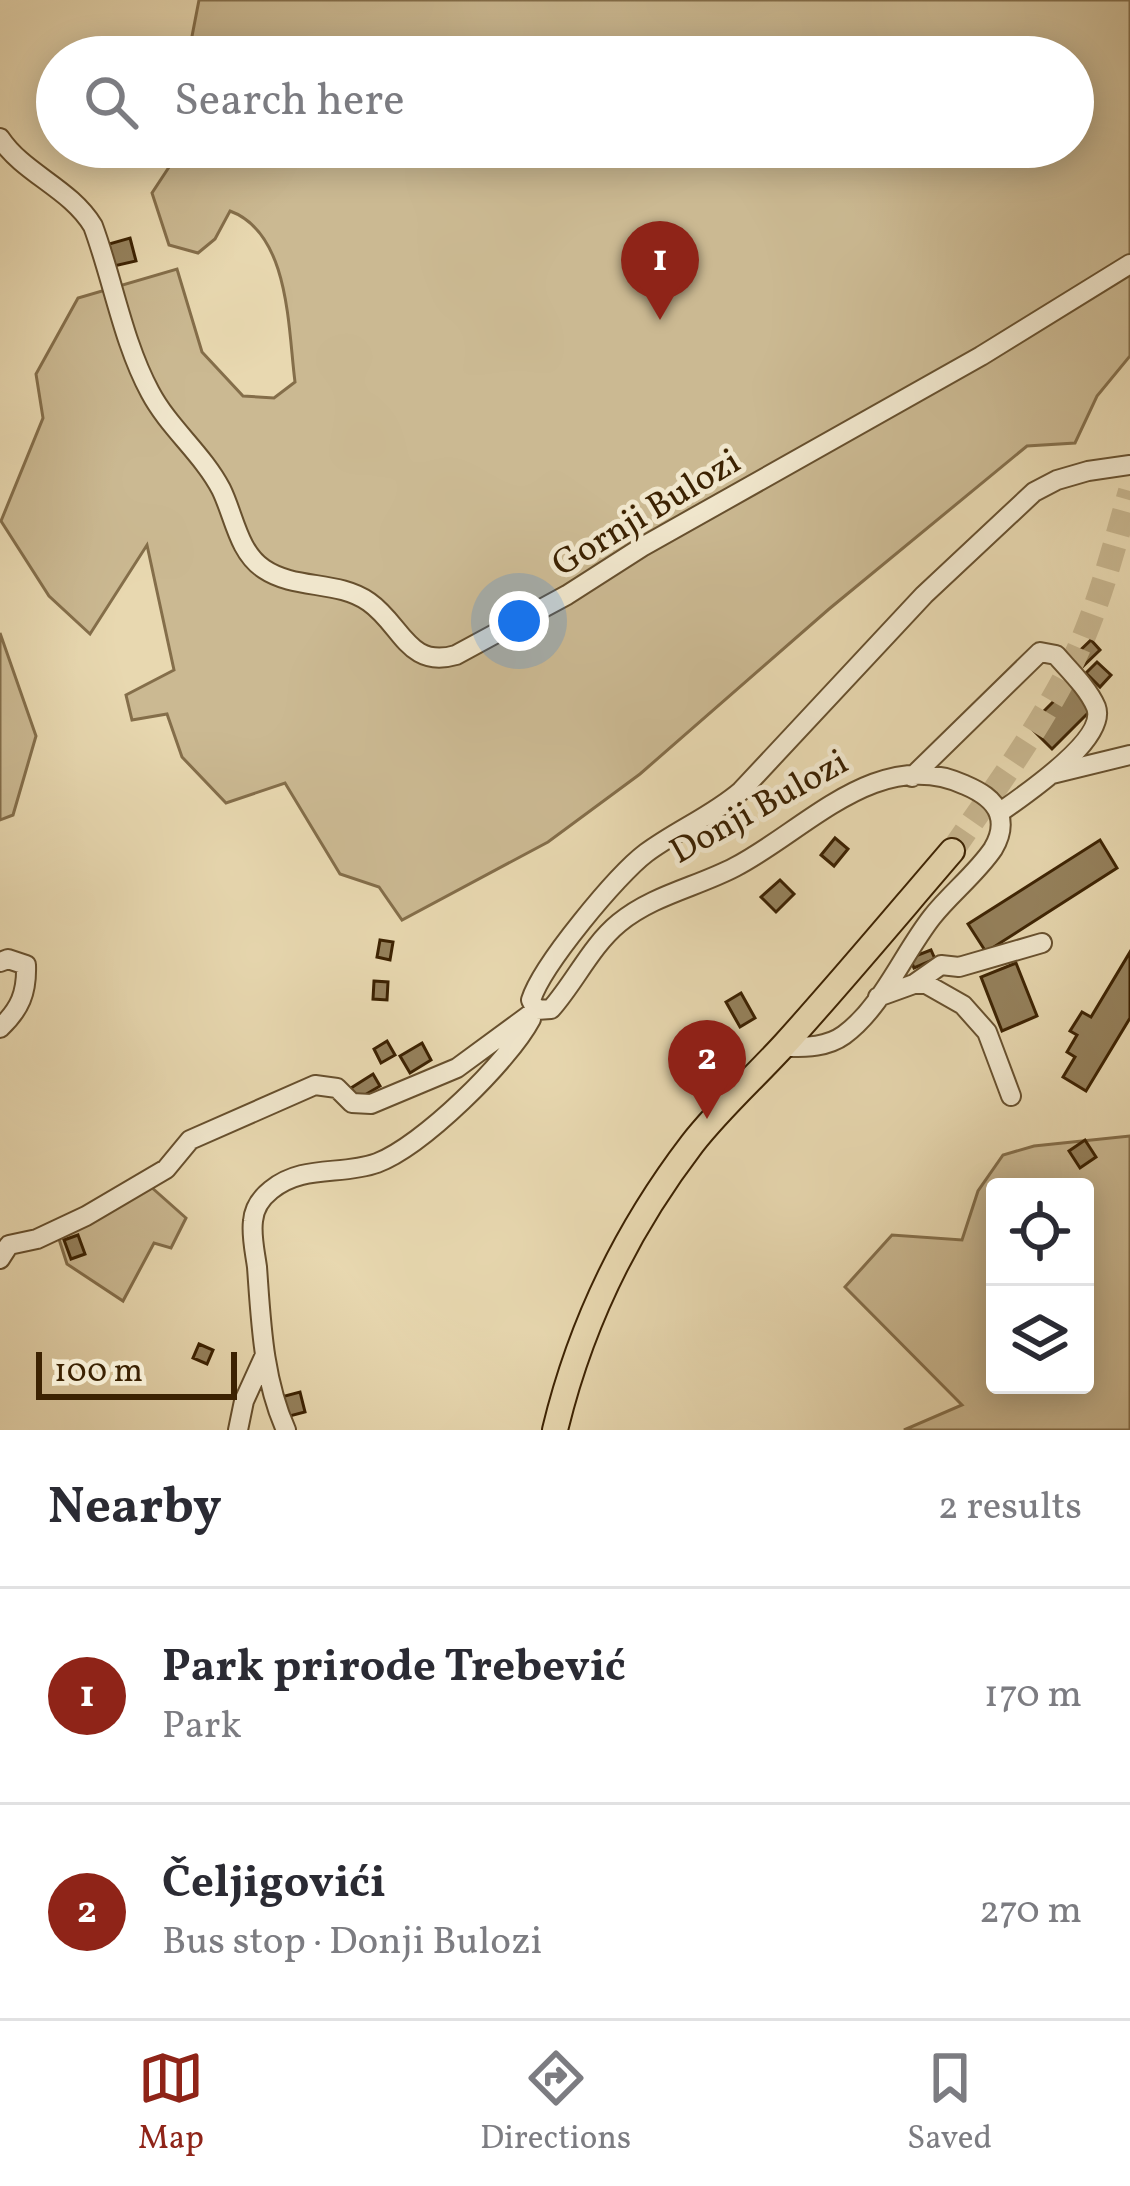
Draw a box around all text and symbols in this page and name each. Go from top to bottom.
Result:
search box [36,36,1094,168]
icon: search [78,69,144,135]
text: Search here [174,71,405,134]
pin: 1 [621,221,699,320]
street label: Gornji Bulozi [543,438,751,590]
your location [489,591,549,651]
street label: Donji Bulozi [662,739,858,878]
pin: 2 [668,1020,746,1119]
map controls [986,1178,1094,1394]
button: locate [986,1178,1094,1286]
button: layers [986,1286,1094,1394]
scale bar [36,1346,237,1399]
text: 100 m [54,1350,143,1396]
text: Nearby [48,1473,222,1544]
text: 2 results [938,1481,1082,1535]
text: Park prirode Trebević [162,1637,626,1700]
text: 1 [79,1669,95,1723]
text: 170 m [984,1669,1082,1723]
text: Park [162,1700,242,1754]
text: Čeljigovići [162,1853,386,1916]
text: 2 [77,1885,97,1939]
text: 270 m [979,1885,1082,1939]
text: Bus stop · Donji Bulozi [162,1916,542,1970]
tab: Map [138,2045,204,2163]
tab: Directions [480,2045,631,2163]
tab: Saved [907,2045,992,2163]

